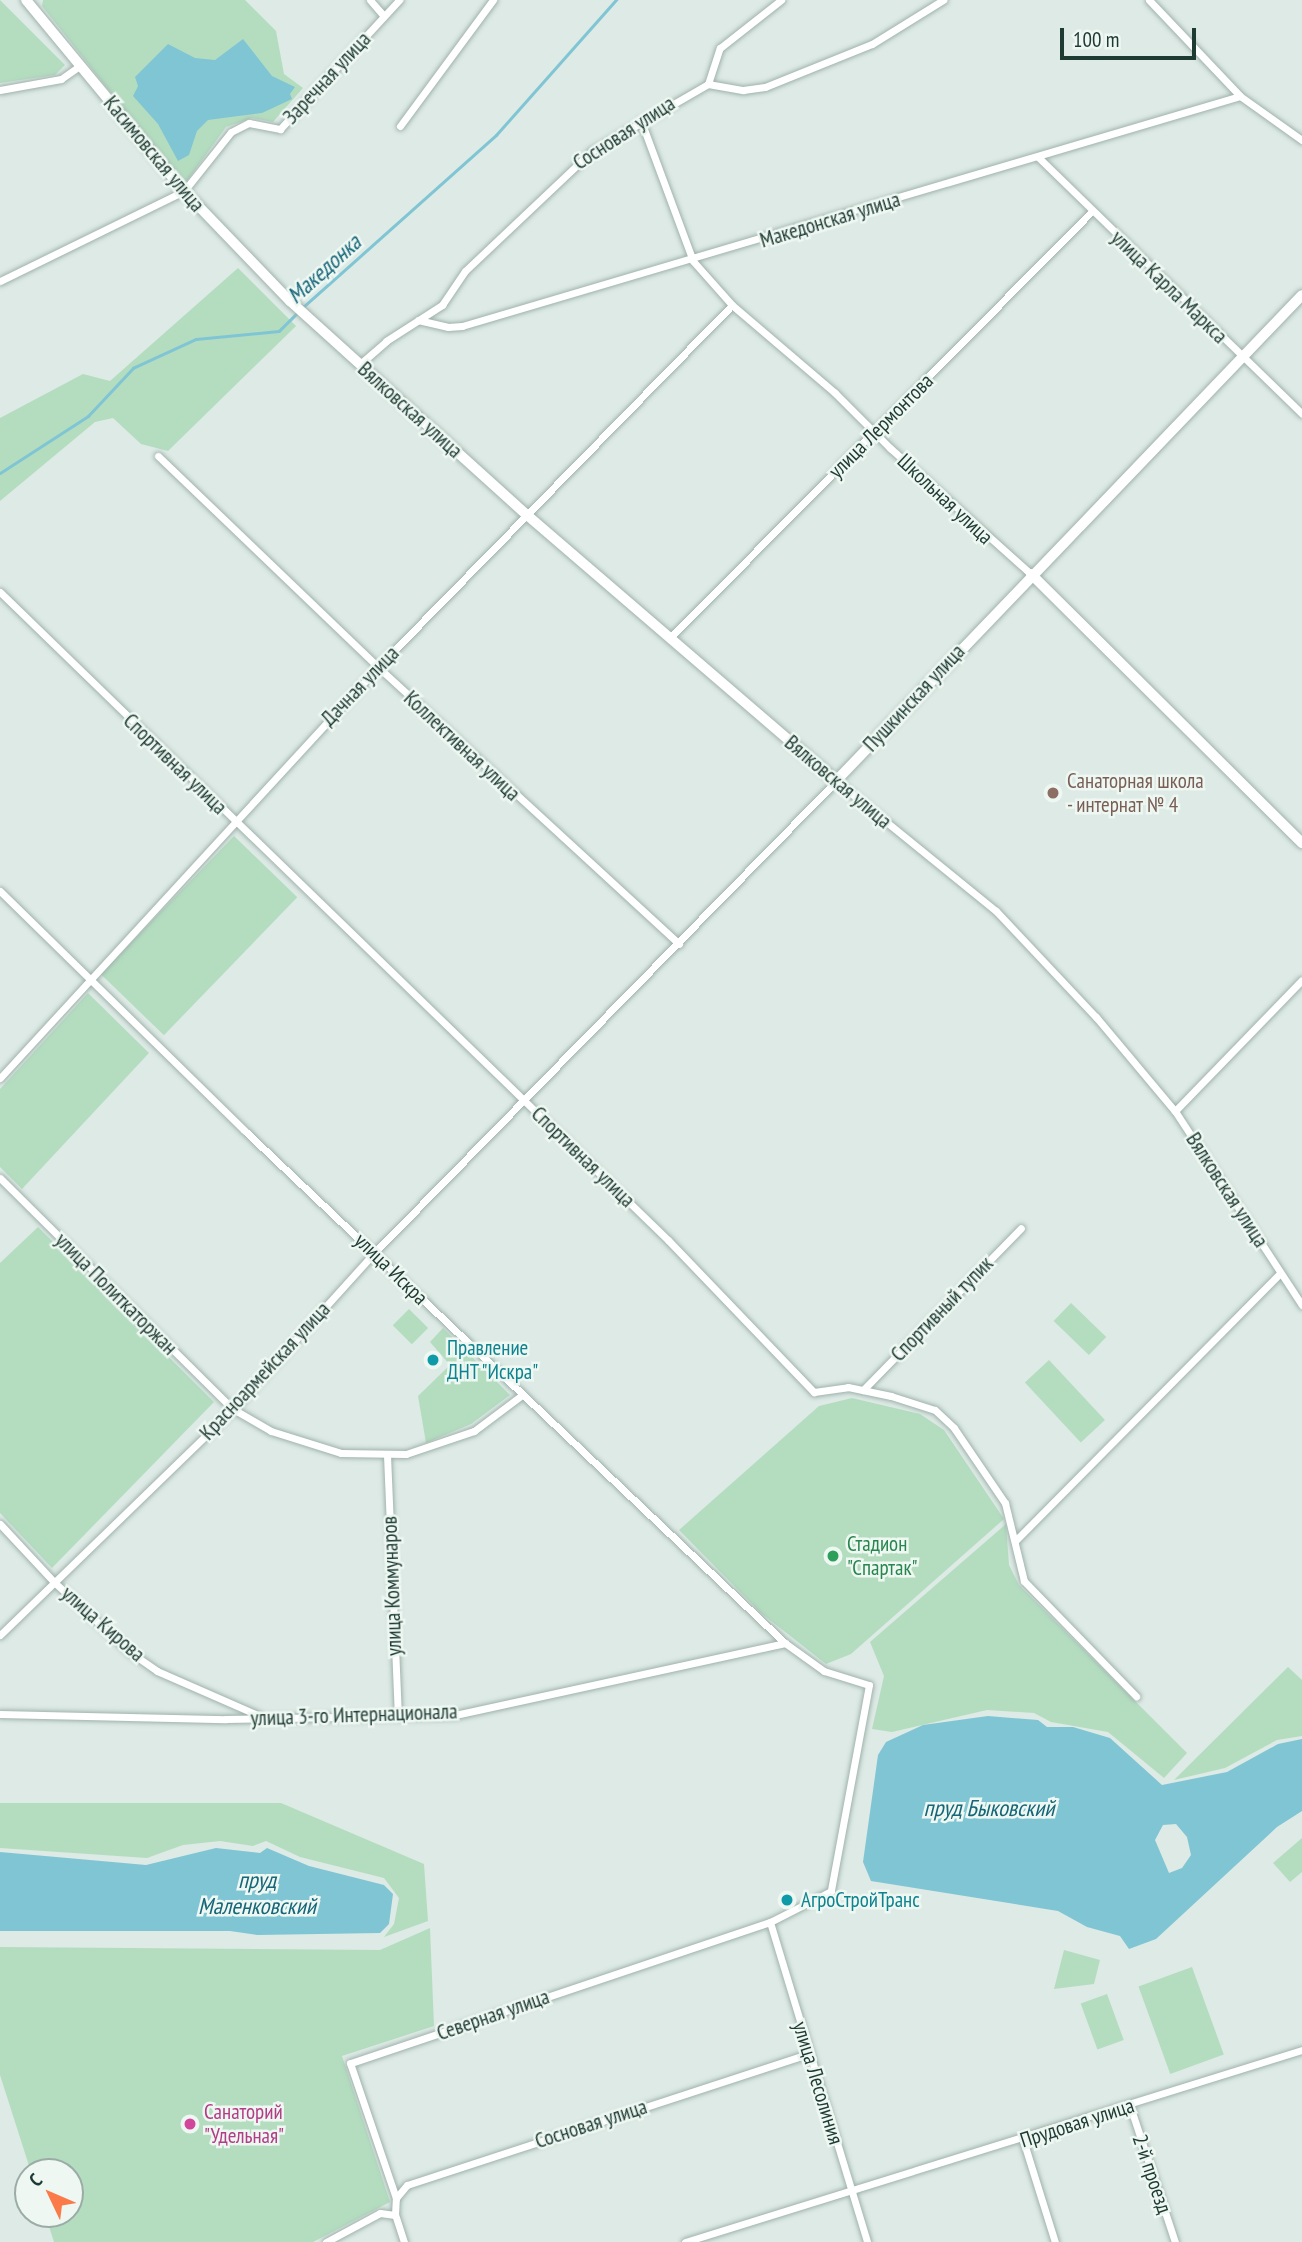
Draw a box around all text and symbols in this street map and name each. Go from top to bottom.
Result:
scale bar [1064,14,1200,58]
text: 100 m [1073,26,1119,53]
street label: Заречная улица [278,27,376,129]
street label: Касимовская улица [98,91,210,217]
street label: Сосновая улица [568,91,680,175]
street label: Македонская улица [757,187,903,253]
street label: улица Карла Маркса [1106,225,1232,349]
water label: Македонка [281,229,367,309]
street label: Вялковская улица [353,357,467,463]
street label: улица Лермонтова [824,369,938,483]
street label: Школьная улица [892,448,998,550]
street label: Пушкинская улица [858,639,970,757]
street label: Дачная улица [316,641,404,731]
street label: Коллективная улица [399,686,525,806]
street label: Спортивная улица [118,708,232,820]
street label: Вялковская улица [779,730,897,834]
place label: Санаторная школа - интернат № 4 [1067,768,1204,818]
marker: Санаторная школа - интернат № 4 [1045,785,1061,801]
street label: Спортивная улица [526,1101,640,1213]
street label: Вялковская улица [1181,1128,1273,1252]
street label: улица Политкаторжан [50,1228,182,1360]
street label: улица Искра [349,1228,433,1310]
street label: Спортивный тупик [886,1251,998,1367]
street label: Красноармейская улица [195,1297,335,1445]
place label: Правление ДНТ "Искра" [447,1335,540,1385]
marker: Правление ДНТ "Искра" [425,1352,441,1368]
street label: улица Коммунаров [377,1516,407,1656]
place label: Стадион "Спартак" [847,1531,918,1581]
marker: Стадион "Спартак" [825,1548,841,1564]
street label: улица Кирова [56,1581,150,1667]
street label: улица 3-го Интернационала [250,1699,458,1731]
water label: пруд Быковский [924,1794,1054,1822]
water label: пруд Маленковский [198,1866,316,1920]
place label: АгроСтройТранс [801,1887,920,1913]
marker: АгроСтройТранс [779,1892,795,1908]
street label: Северная улица [434,1984,552,2046]
street label: улица Лесолиния [787,2019,849,2147]
street label: Прудовая улица [1017,2093,1137,2153]
street label: Сосновая улица [532,2094,650,2154]
place label: Санаторий "Удельная" [204,2099,284,2149]
marker: Санаторий "Удельная" [182,2116,198,2132]
street label: 2-й проезд [1127,2131,1177,2217]
north arrow [14,2158,84,2228]
text: С [24,2168,47,2191]

